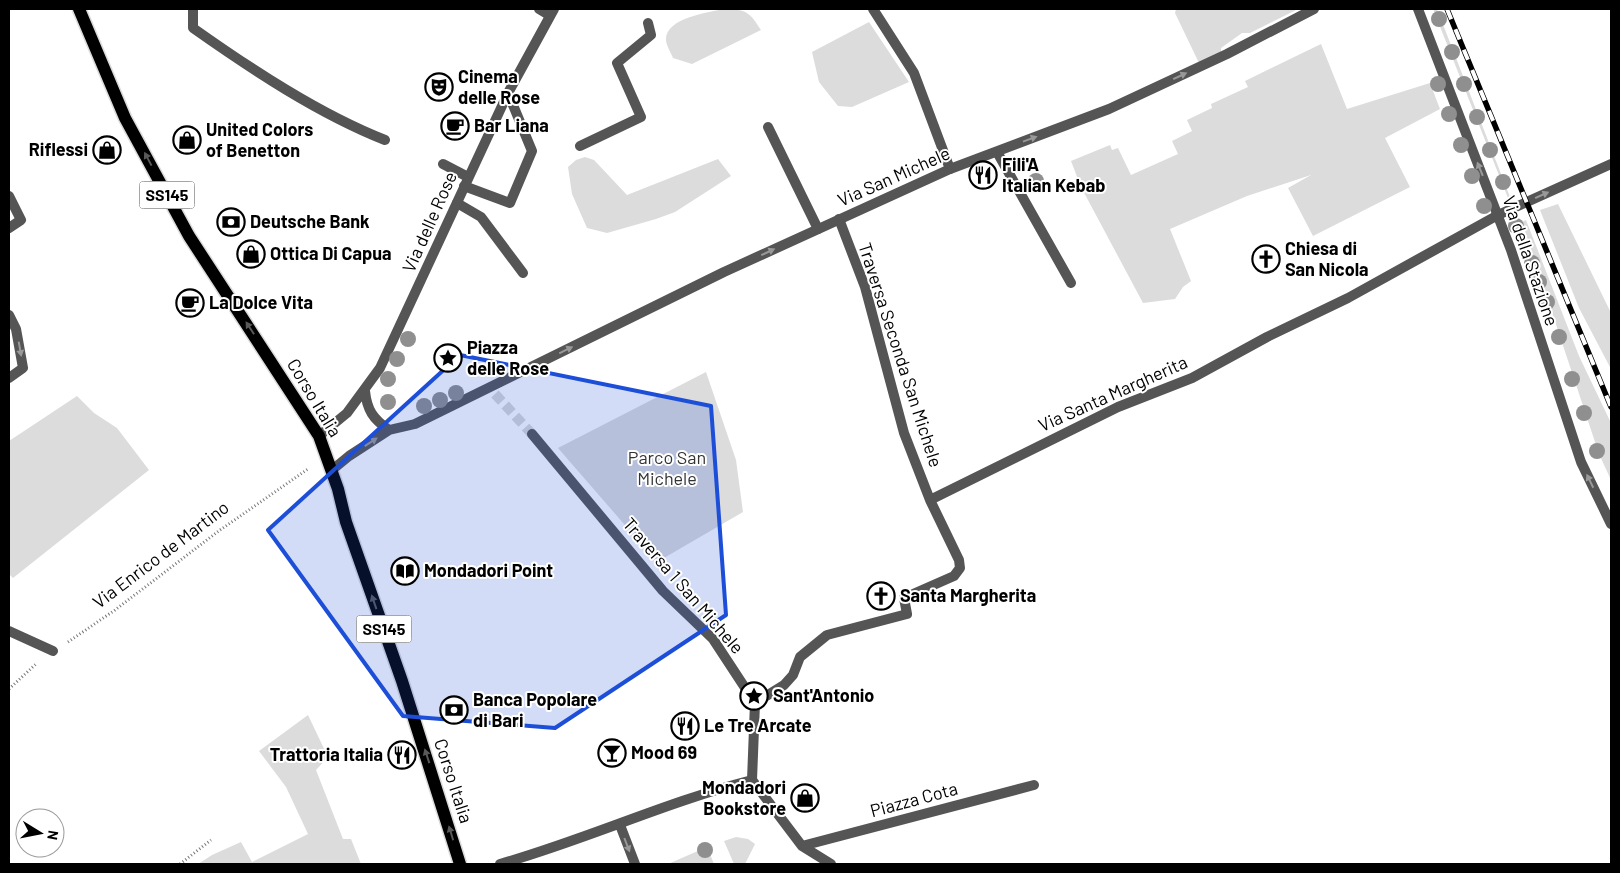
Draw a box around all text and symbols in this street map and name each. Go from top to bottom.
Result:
place label: Cinema delle Rose [458,65,540,108]
theatre icon: Cinema delle Rose [424,72,454,102]
one-way arrow [1172,72,1187,80]
cafe icon: Bar Liana [440,111,470,141]
place label: Bar Liana [474,114,549,136]
place label: United Colors of Benetton [206,118,313,161]
shop icon: United Colors of Benetton [172,125,202,155]
shop icon: Riflessi [92,135,122,165]
one-way arrow [1023,135,1038,143]
place label: Riflessi [29,138,88,160]
street label: Via San Michele [834,141,953,211]
one-way arrow [144,152,152,167]
place label: Fili'A Italian Kebab [1002,153,1105,196]
restaurant icon: Fili'A Italian Kebab [968,160,998,190]
one-way arrow [1476,162,1483,177]
street label: Via delle Rose [397,168,461,275]
road number: SS145 [140,182,194,208]
one-way arrow [1535,191,1549,199]
street label: Via della Stazione [1498,193,1564,329]
bank icon: Deutsche Bank [216,207,246,237]
place label: Deutsche Bank [250,210,370,232]
place label: Chiesa di San Nicola [1285,237,1369,280]
shop icon: Ottica Di Capua [236,239,266,269]
street label: Traversa Seconda San Michele [854,240,948,470]
place label: Ottica Di Capua [270,242,391,264]
church icon: Chiesa di San Nicola [1251,244,1281,274]
one-way arrow [761,248,775,256]
cafe icon: La Dolce Vita [175,288,205,318]
place label: La Dolce Vita [209,291,313,313]
one-way arrow [245,321,255,335]
place label: Piazza delle Rose [467,336,549,379]
one-way arrow [16,342,24,358]
place icon: Piazza delle Rose [433,343,463,373]
one-way arrow [559,346,573,354]
street label: Via Santa Margherita [1035,350,1191,436]
street label: Corso Italia [283,354,347,441]
one-way arrow [365,437,378,446]
park label: Parco San Michele [628,446,706,489]
one-way arrow [1586,474,1594,488]
street label: Via Enrico de Martino [88,496,233,613]
street label: Traversa 1 San Michele [619,513,749,658]
library icon: Mondadori Point [390,556,420,586]
place label: Mondadori Point [424,559,553,581]
church icon: Santa Margherita [866,581,896,611]
place label: Santa Margherita [900,584,1036,606]
one-way arrow [370,594,378,609]
road number: SS145 [356,616,412,642]
place icon: Sant'Antonio [739,681,769,711]
place label: Sant'Antonio [773,684,874,706]
place label: Banca Popolare di Bari [473,688,597,731]
bank icon: Banca Popolare di Bari [439,695,469,725]
restaurant icon: Le Tre Arcate [670,711,700,741]
place label: Le Tre Arcate [704,714,812,736]
street label: Corso Italia [430,736,478,826]
bar icon: Mood 69 [597,738,627,768]
restaurant icon: Trattoria Italia [387,740,417,770]
place label: Mood 69 [631,741,697,763]
place label: Trattoria Italia [270,743,383,765]
one-way arrow [422,748,430,763]
place label: Mondadori Bookstore [702,776,786,819]
street label: Piazza Cota [868,777,960,821]
shop icon: Mondadori Bookstore [790,783,820,813]
north arrow [15,808,65,858]
one-way arrow [447,826,455,841]
text: N [44,829,62,841]
one-way arrow [623,838,631,853]

